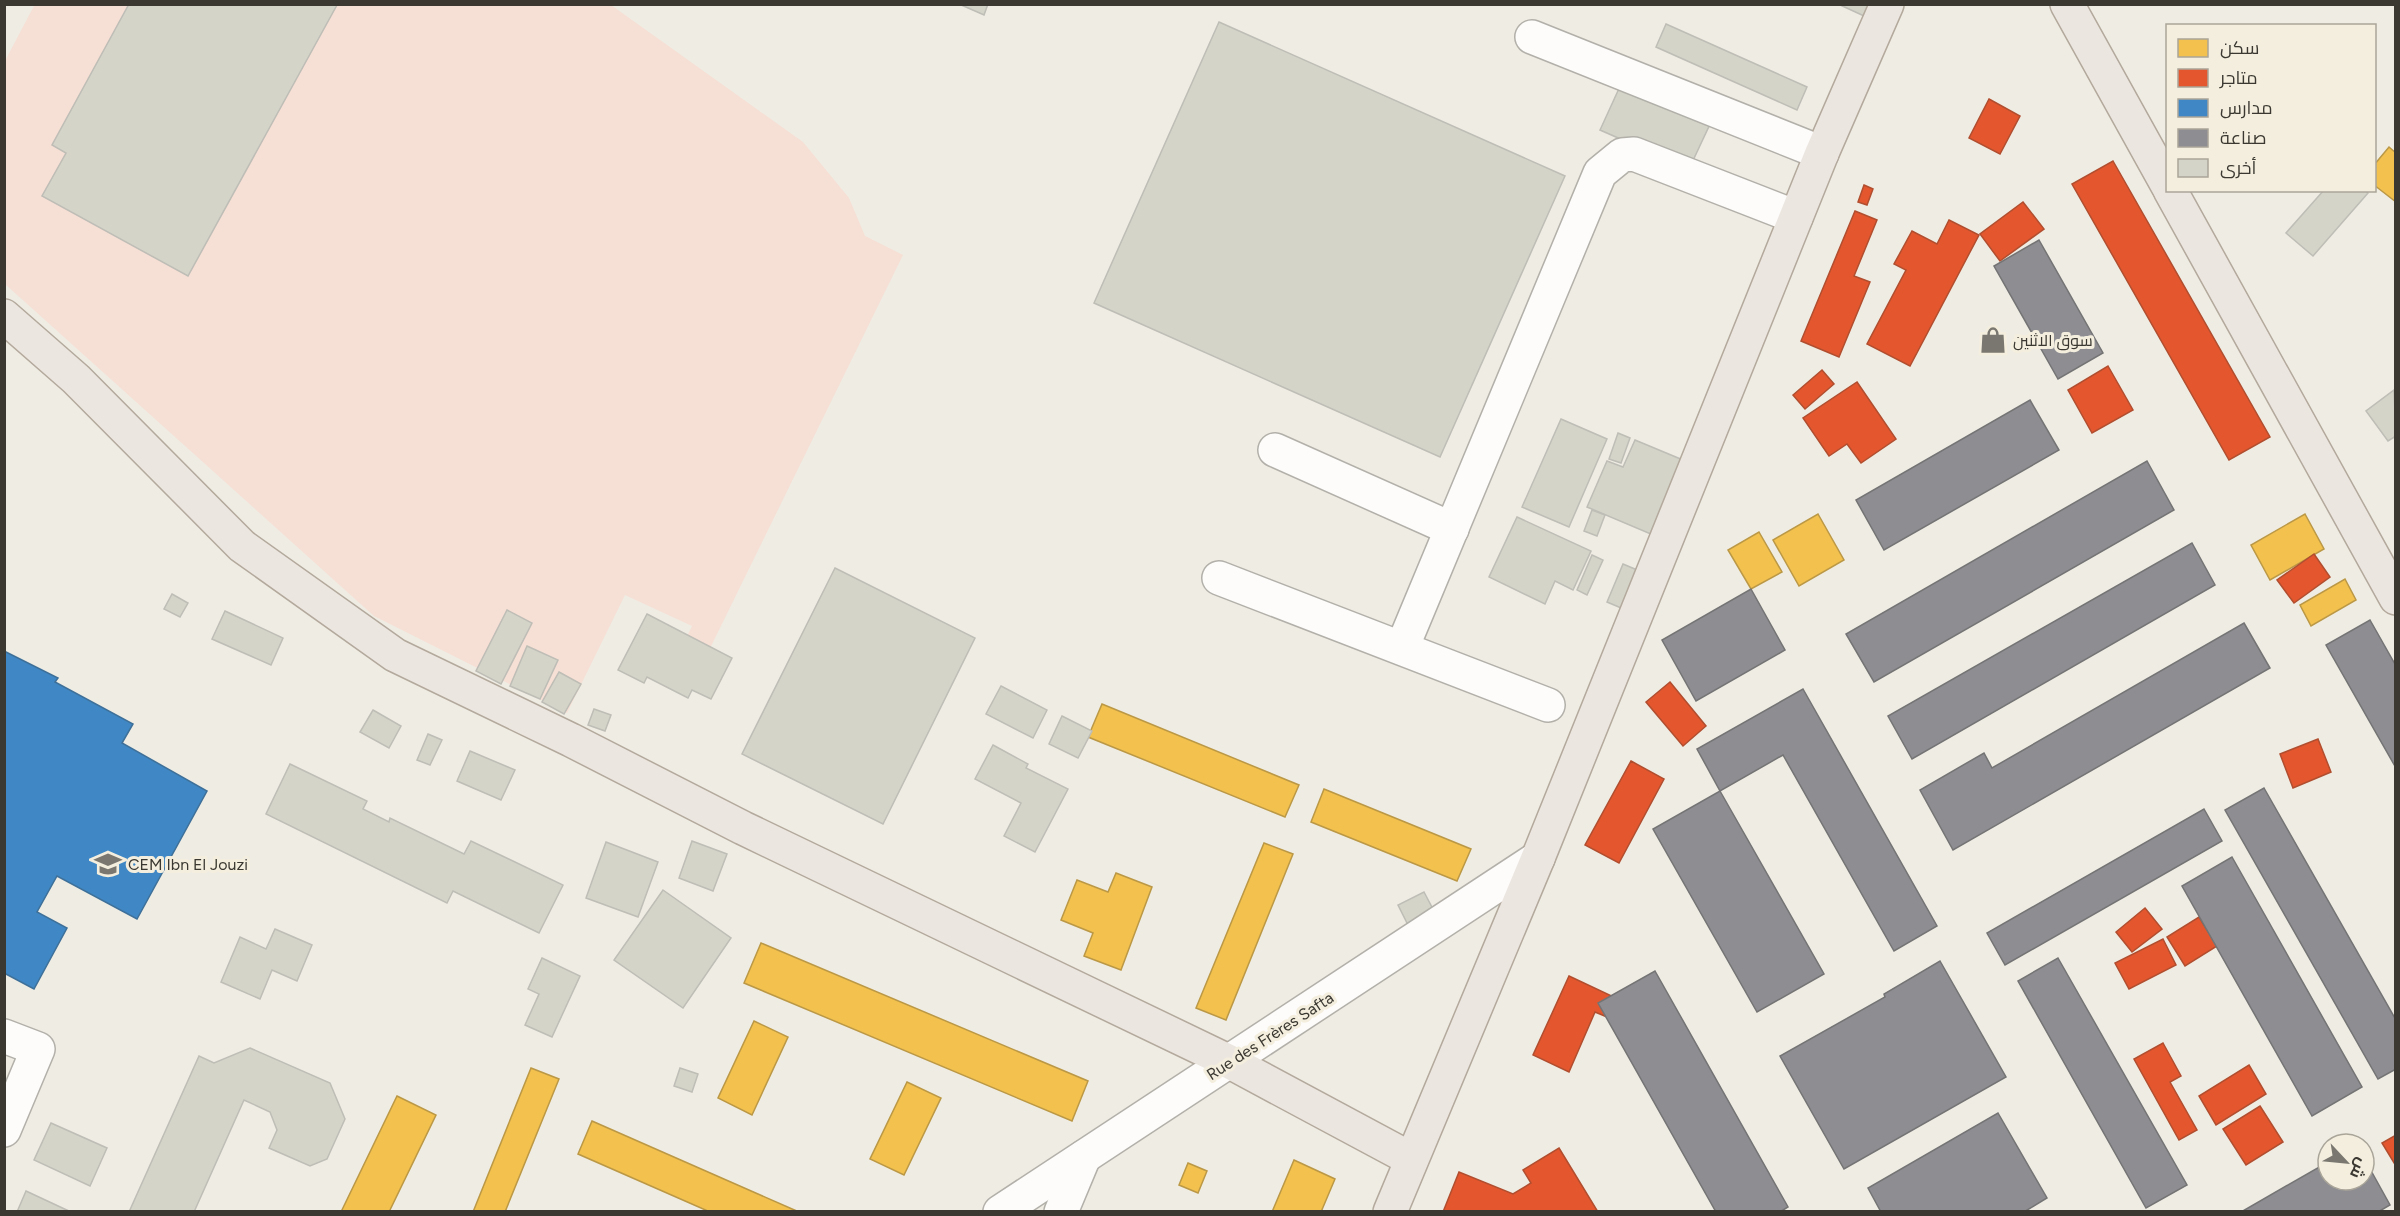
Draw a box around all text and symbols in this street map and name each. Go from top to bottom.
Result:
legend [2166,24,2376,192]
text: سكن [2220,37,2259,59]
text: متاجر [2219,67,2258,89]
text: مدارس [2220,97,2273,119]
text: صناعة [2220,127,2266,149]
text: أخرى [2220,157,2257,179]
shop icon: ﺳﻮق اﻻﺛﻨﻴﻦ [1978,325,2008,355]
place label: ﺳﻮق اﻻﺛﻨﻴﻦ [2013,331,2093,351]
school or university icon: CEM Ibn El Jouzi [93,849,123,879]
place label: CEM Ibn El Jouzi [128,855,248,874]
street label: Rue des Frères Safta [1203,988,1337,1084]
north arrow [2316,1132,2376,1192]
text: ش [2346,1155,2372,1182]

